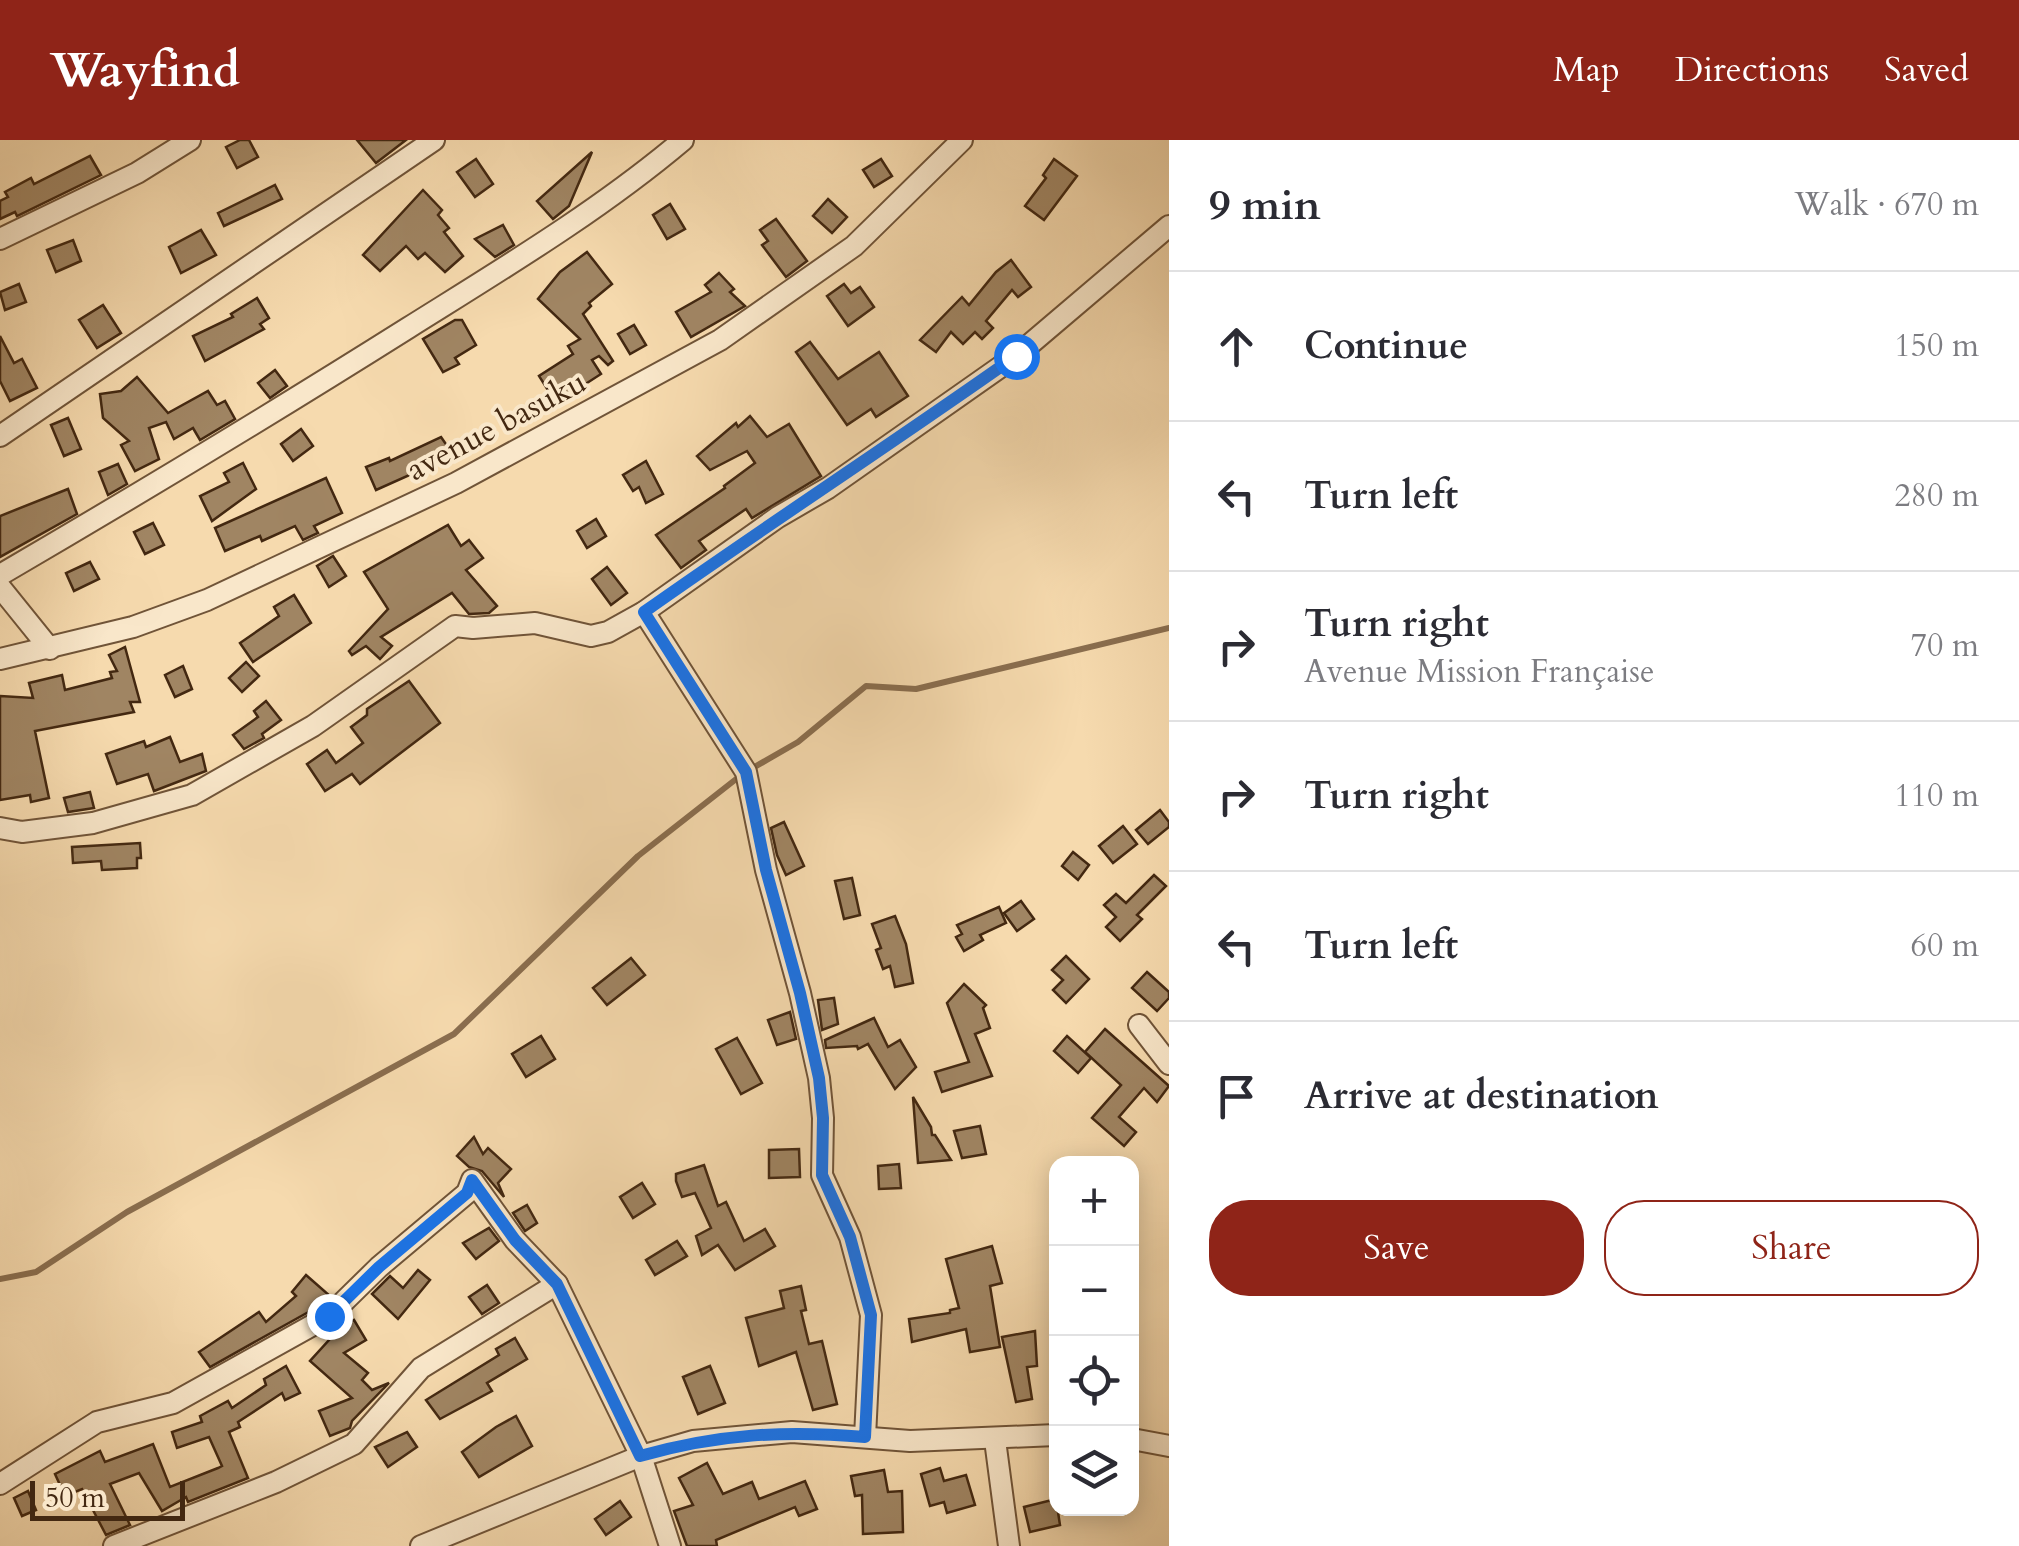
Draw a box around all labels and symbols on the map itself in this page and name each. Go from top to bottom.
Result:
route start [994,334,1040,380]
street label: avenue basuku [399,360,594,492]
route end [307,1294,353,1340]
scale bar [30,1476,185,1520]

